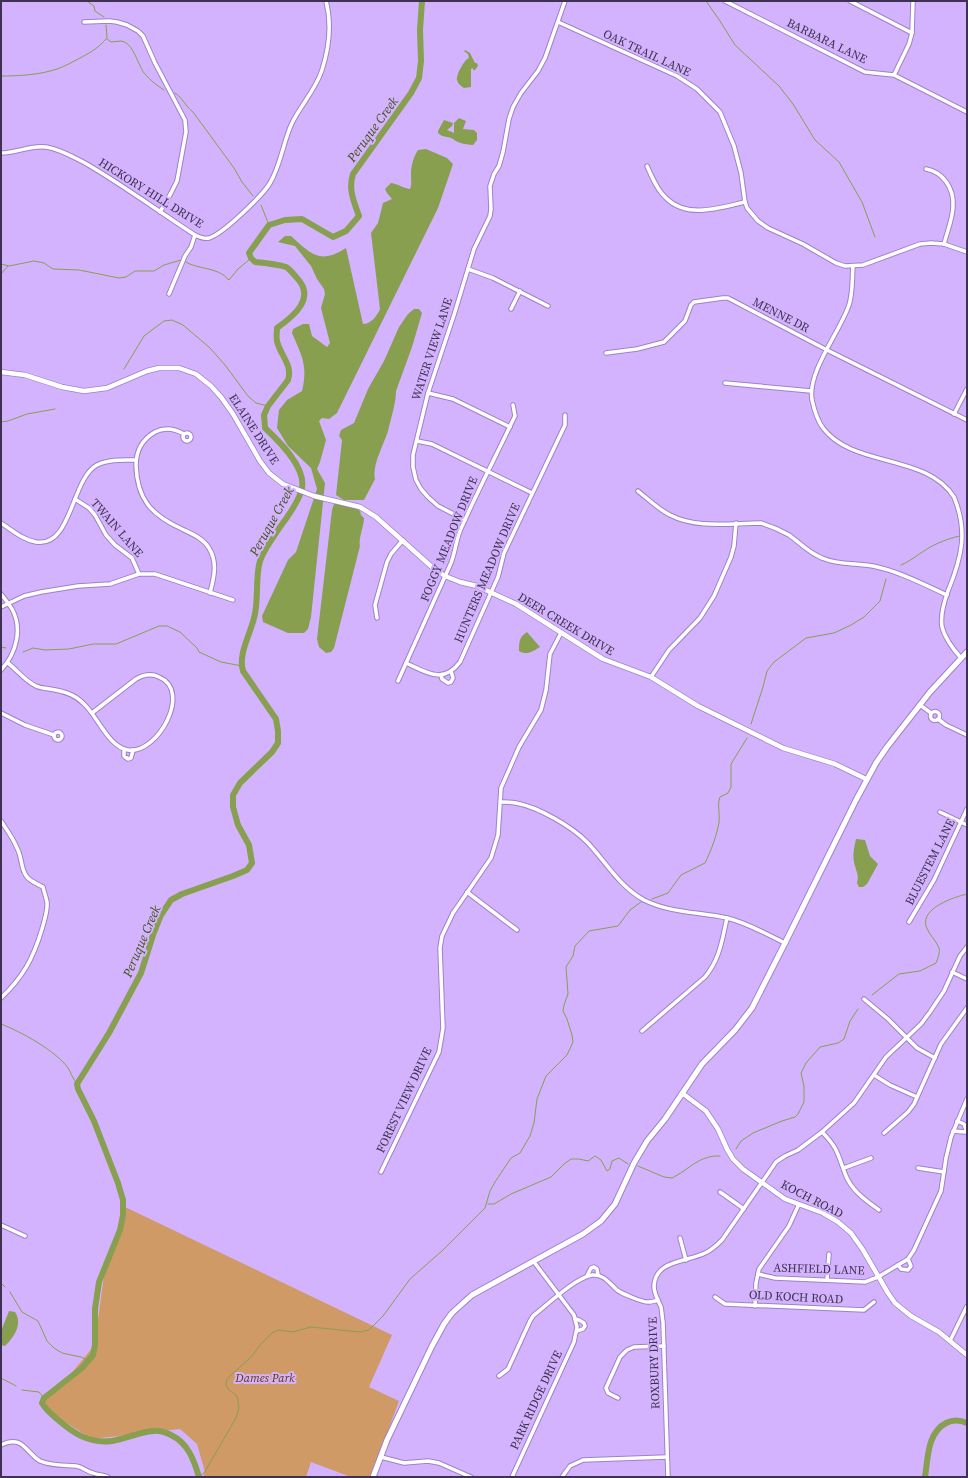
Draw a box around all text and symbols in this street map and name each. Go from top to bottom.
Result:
street label: BARBARA LANE [784,15,870,67]
street label: OAK TRAIL LANE [601,26,693,80]
water label: Peruque Creek [342,93,402,166]
street label: HICKORY HILL DRIVE [96,154,206,232]
street label: MENNE DR [750,294,812,336]
street label: WATER VIEW LANE [408,296,456,402]
street label: ELAINE DRIVE [225,391,283,467]
street label: FOGGY MEADOW DRIVE [417,474,481,604]
water label: Peruque Creek [245,483,298,560]
street label: TWAIN LANE [87,495,147,561]
street label: HUNTERS MEADOW DRIVE [450,501,524,645]
street label: DEER CREEK DRIVE [515,589,617,659]
street label: BLUESTEM LANE [901,816,959,908]
water label: Peruque Creek [118,902,165,981]
street label: FOREST VIEW DRIVE [372,1045,436,1155]
street label: KOCH ROAD [778,1176,846,1222]
street label: ASHFIELD LANE [773,1259,865,1279]
street label: OLD KOCH ROAD [748,1287,844,1307]
street label: ROXBURY DRIVE [644,1317,664,1409]
street label: PARK RIDGE DRIVE [506,1348,566,1452]
park label: Dames Park [234,1370,295,1386]

